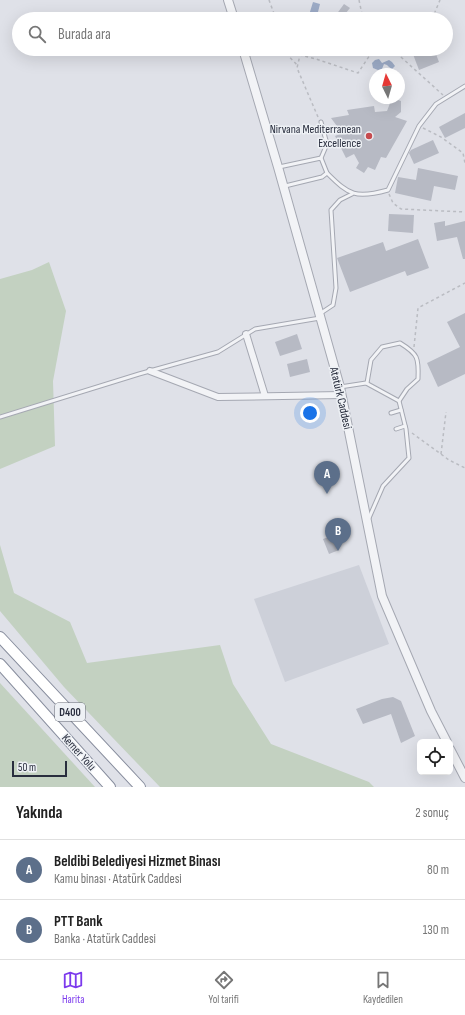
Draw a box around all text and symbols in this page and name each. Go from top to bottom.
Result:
search box [12,12,453,56]
icon: search [26,23,48,45]
text: Burada ara [58,25,111,44]
north arrow [369,68,405,104]
place label: Nirvana Mediterranean Excellence [270,122,361,151]
marker: Nirvana Mediterranean Excellence [364,131,374,141]
street label: Atatürk Caddesi [326,364,355,431]
your location [300,403,320,423]
pin: A [314,461,340,494]
pin: B [325,518,351,551]
road number: D400 [55,703,85,721]
street label: Kemer Yolu [58,731,99,774]
map controls [417,739,453,775]
button: locate [417,739,453,775]
scale bar [12,759,67,778]
text: 50 m [18,761,36,774]
text: Yakında [16,803,63,823]
text: 2 sonuç [415,805,449,821]
text: Beldibi Belediyesi Hizmet Binası [54,852,221,871]
text: A [26,862,32,878]
text: 80 m [427,862,449,878]
text: Kamu binası · Atatürk Caddesi [54,871,182,887]
text: PTT Bank [54,912,103,931]
text: B [26,922,32,938]
text: 130 m [423,922,449,938]
text: Banka · Atatürk Caddesi [54,931,156,947]
tab: Harita [62,969,85,1006]
tab: Yol tarifi [209,969,239,1006]
tab: Kaydedilen [363,969,403,1006]

